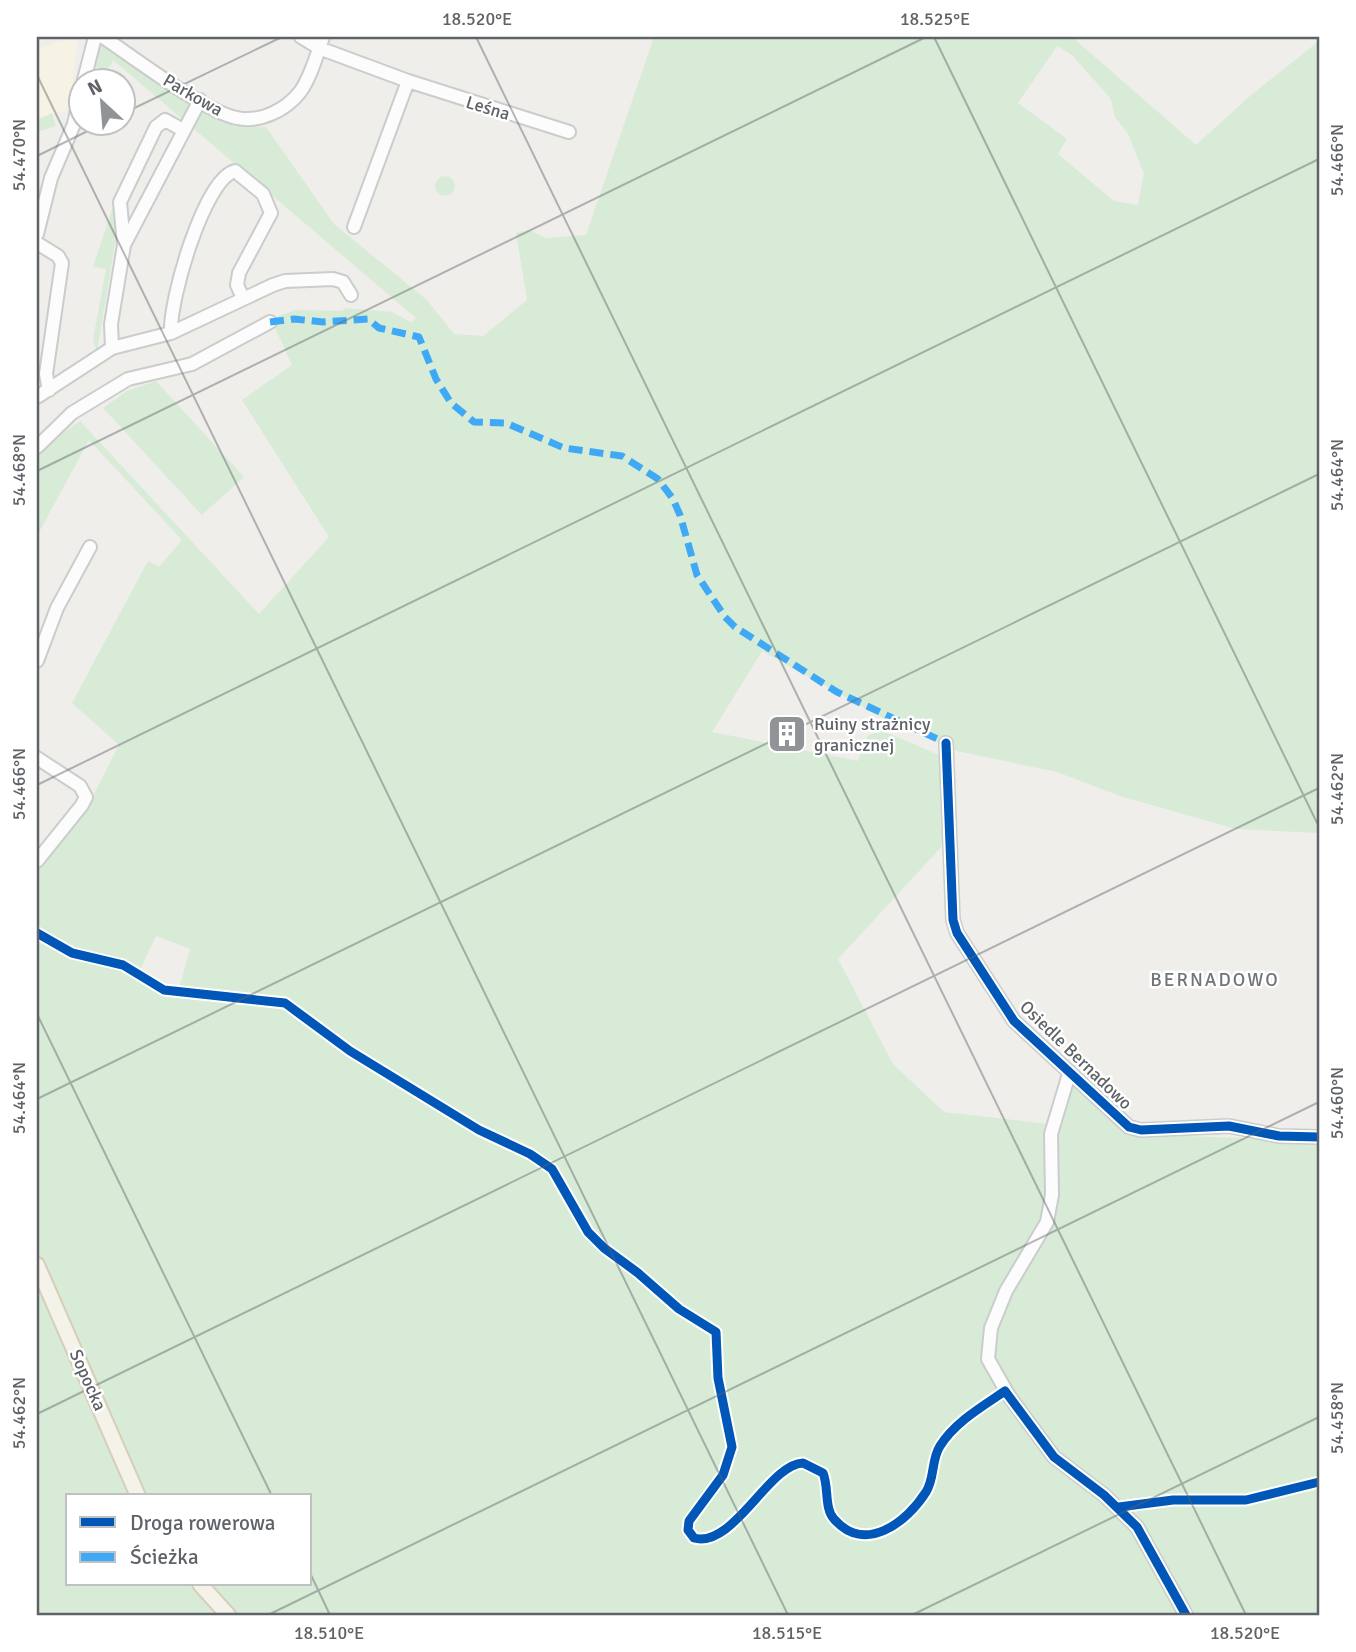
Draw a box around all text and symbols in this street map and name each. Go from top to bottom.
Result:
text: 18.520°E [442,8,512,30]
text: 18.525°E [900,8,970,30]
north arrow [66,66,136,136]
street label: Parkowa [159,69,227,121]
text: N [84,74,106,101]
street label: Leśna [463,91,513,125]
text: 54.470°N [8,119,30,191]
text: 54.466°N [1326,124,1348,196]
text: 54.468°N [8,434,30,506]
text: 54.464°N [1326,439,1348,511]
building icon: Ruiny strażnicy granicznej [766,713,808,755]
place label: Ruiny strażnicy granicznej [814,713,931,756]
text: 54.466°N [8,748,30,820]
text: 54.462°N [1326,753,1348,825]
district label: BERNADOWO [1150,968,1280,992]
street label: Osiedle Bernadowo [1015,996,1137,1114]
text: 54.464°N [8,1062,30,1134]
text: 54.460°N [1326,1067,1348,1139]
street label: Sopocka [65,1346,111,1414]
text: 54.462°N [8,1377,30,1449]
text: 54.458°N [1326,1382,1348,1454]
legend [66,1494,312,1586]
text: Droga rowerowa [130,1510,275,1536]
text: Ścieżka [130,1544,199,1570]
text: 18.510°E [294,1622,364,1644]
text: 18.515°E [752,1622,822,1644]
text: 18.520°E [1210,1622,1280,1644]

